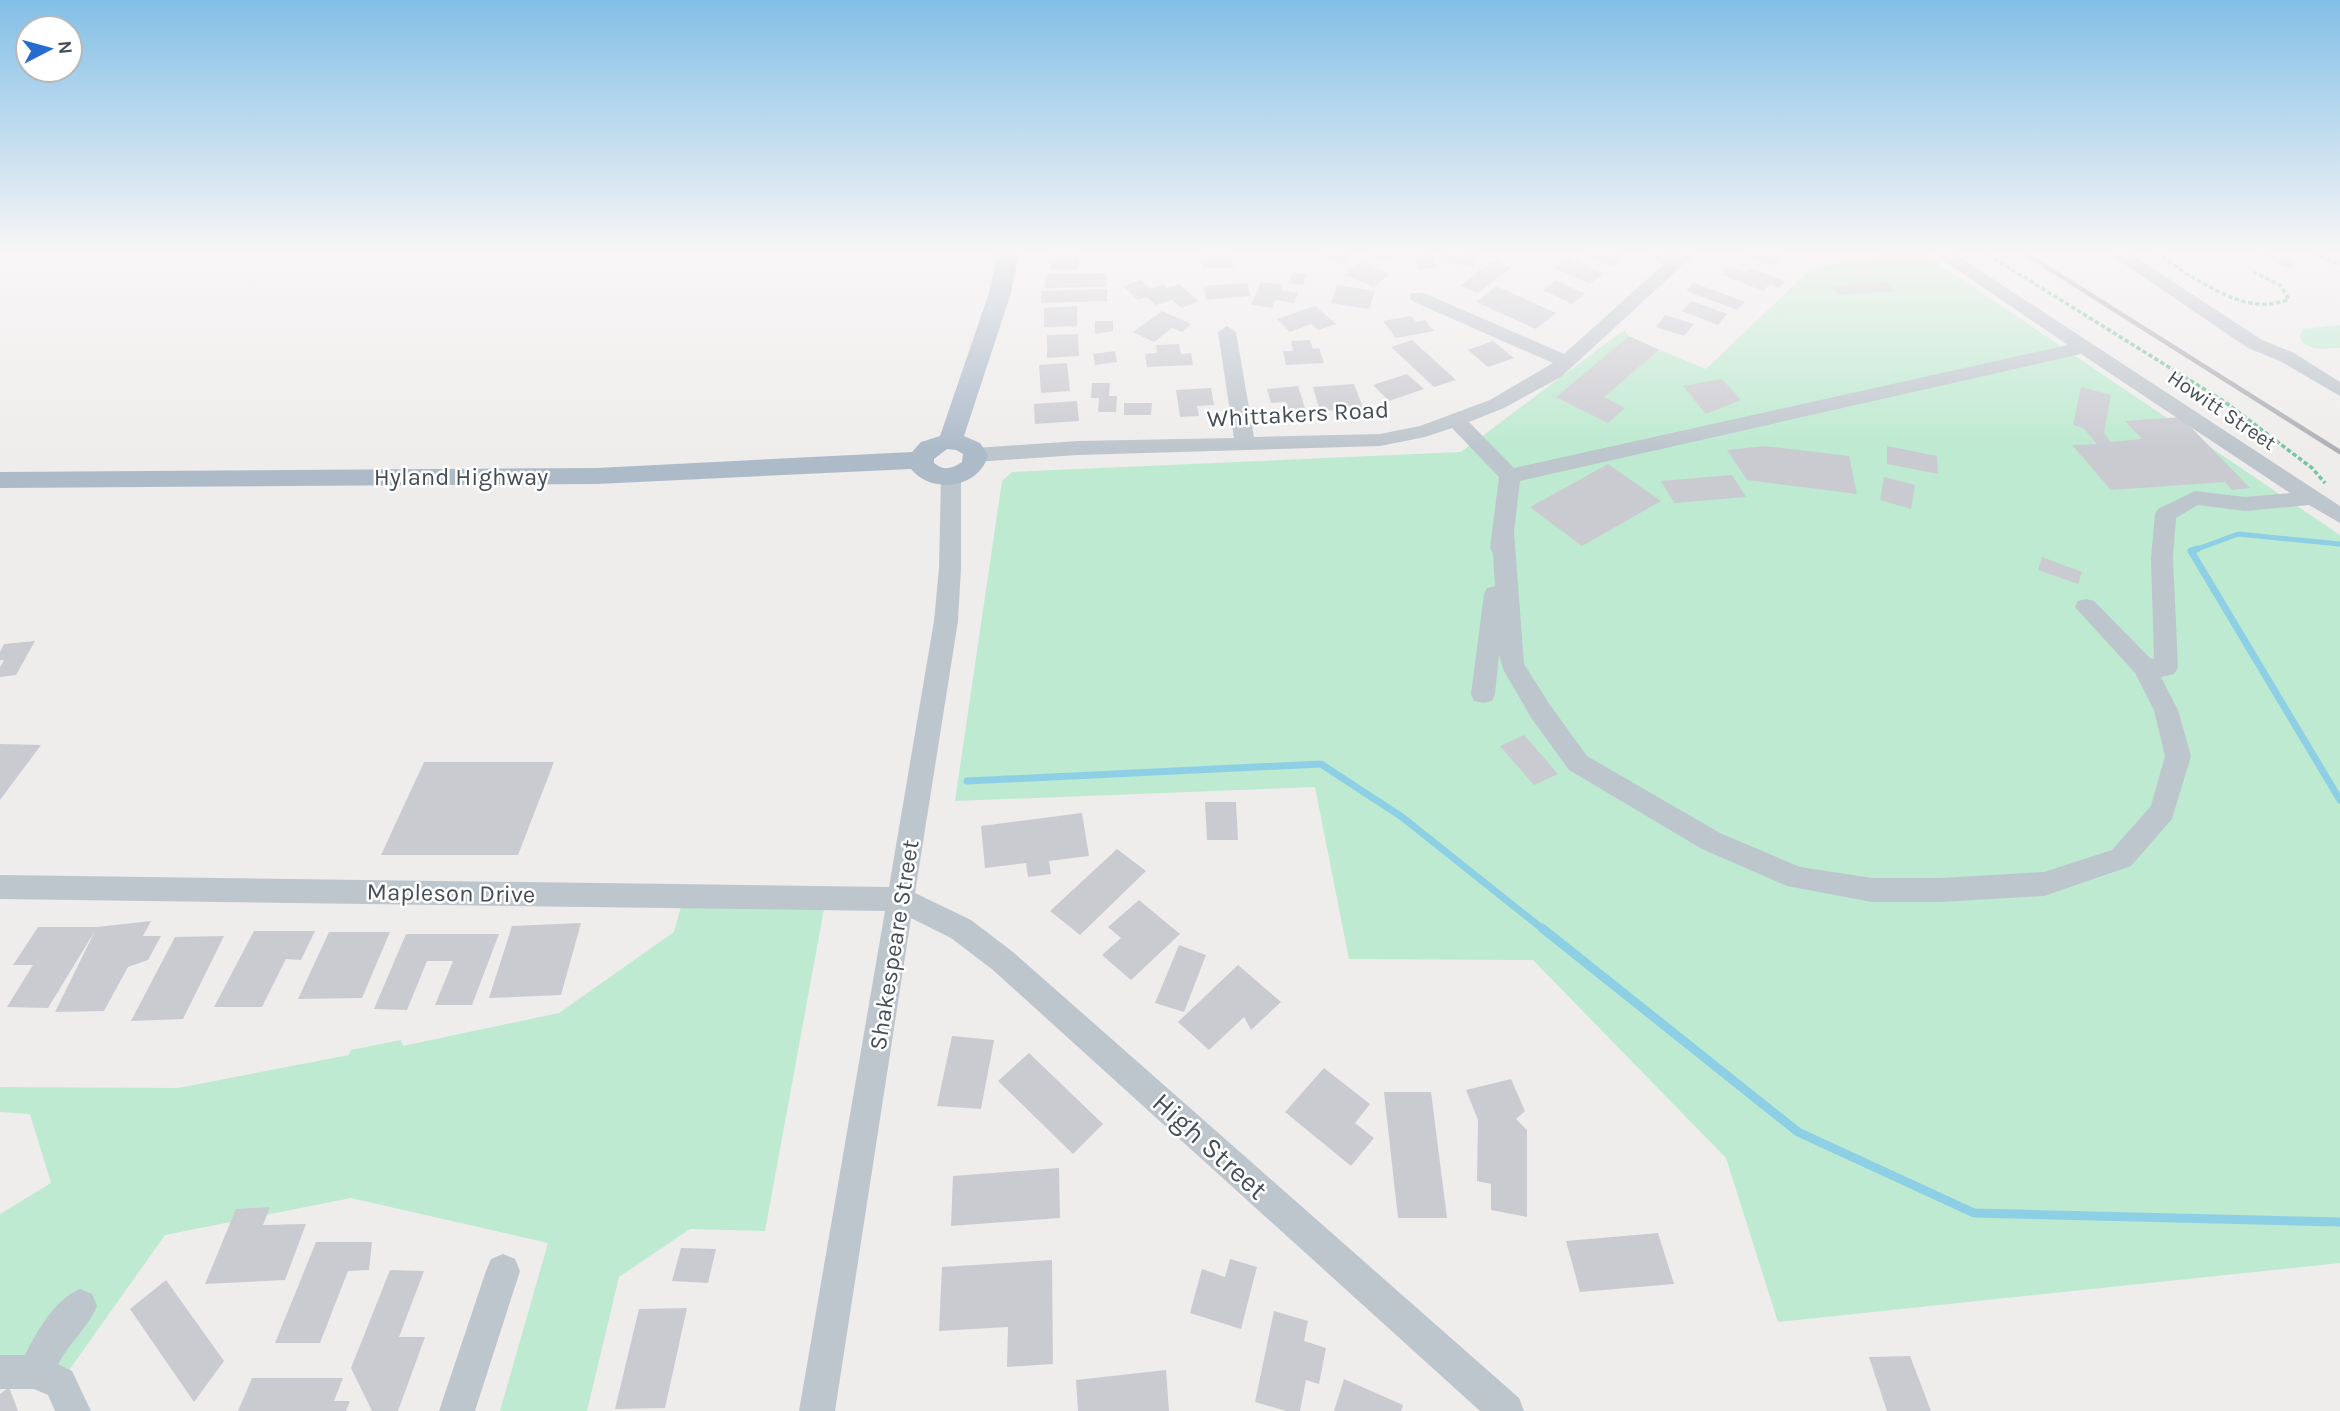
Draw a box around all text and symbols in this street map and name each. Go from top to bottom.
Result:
north arrow [14,14,84,84]
text: N [53,39,77,55]
street label: Howitt Street [2163,365,2281,455]
street label: Whittakers Road [1206,395,1390,433]
street label: Hyland Highway [374,463,548,491]
street label: Shakespeare Street [864,838,924,1052]
street label: Mapleson Drive [366,878,536,908]
street label: High Street [1146,1086,1274,1206]

